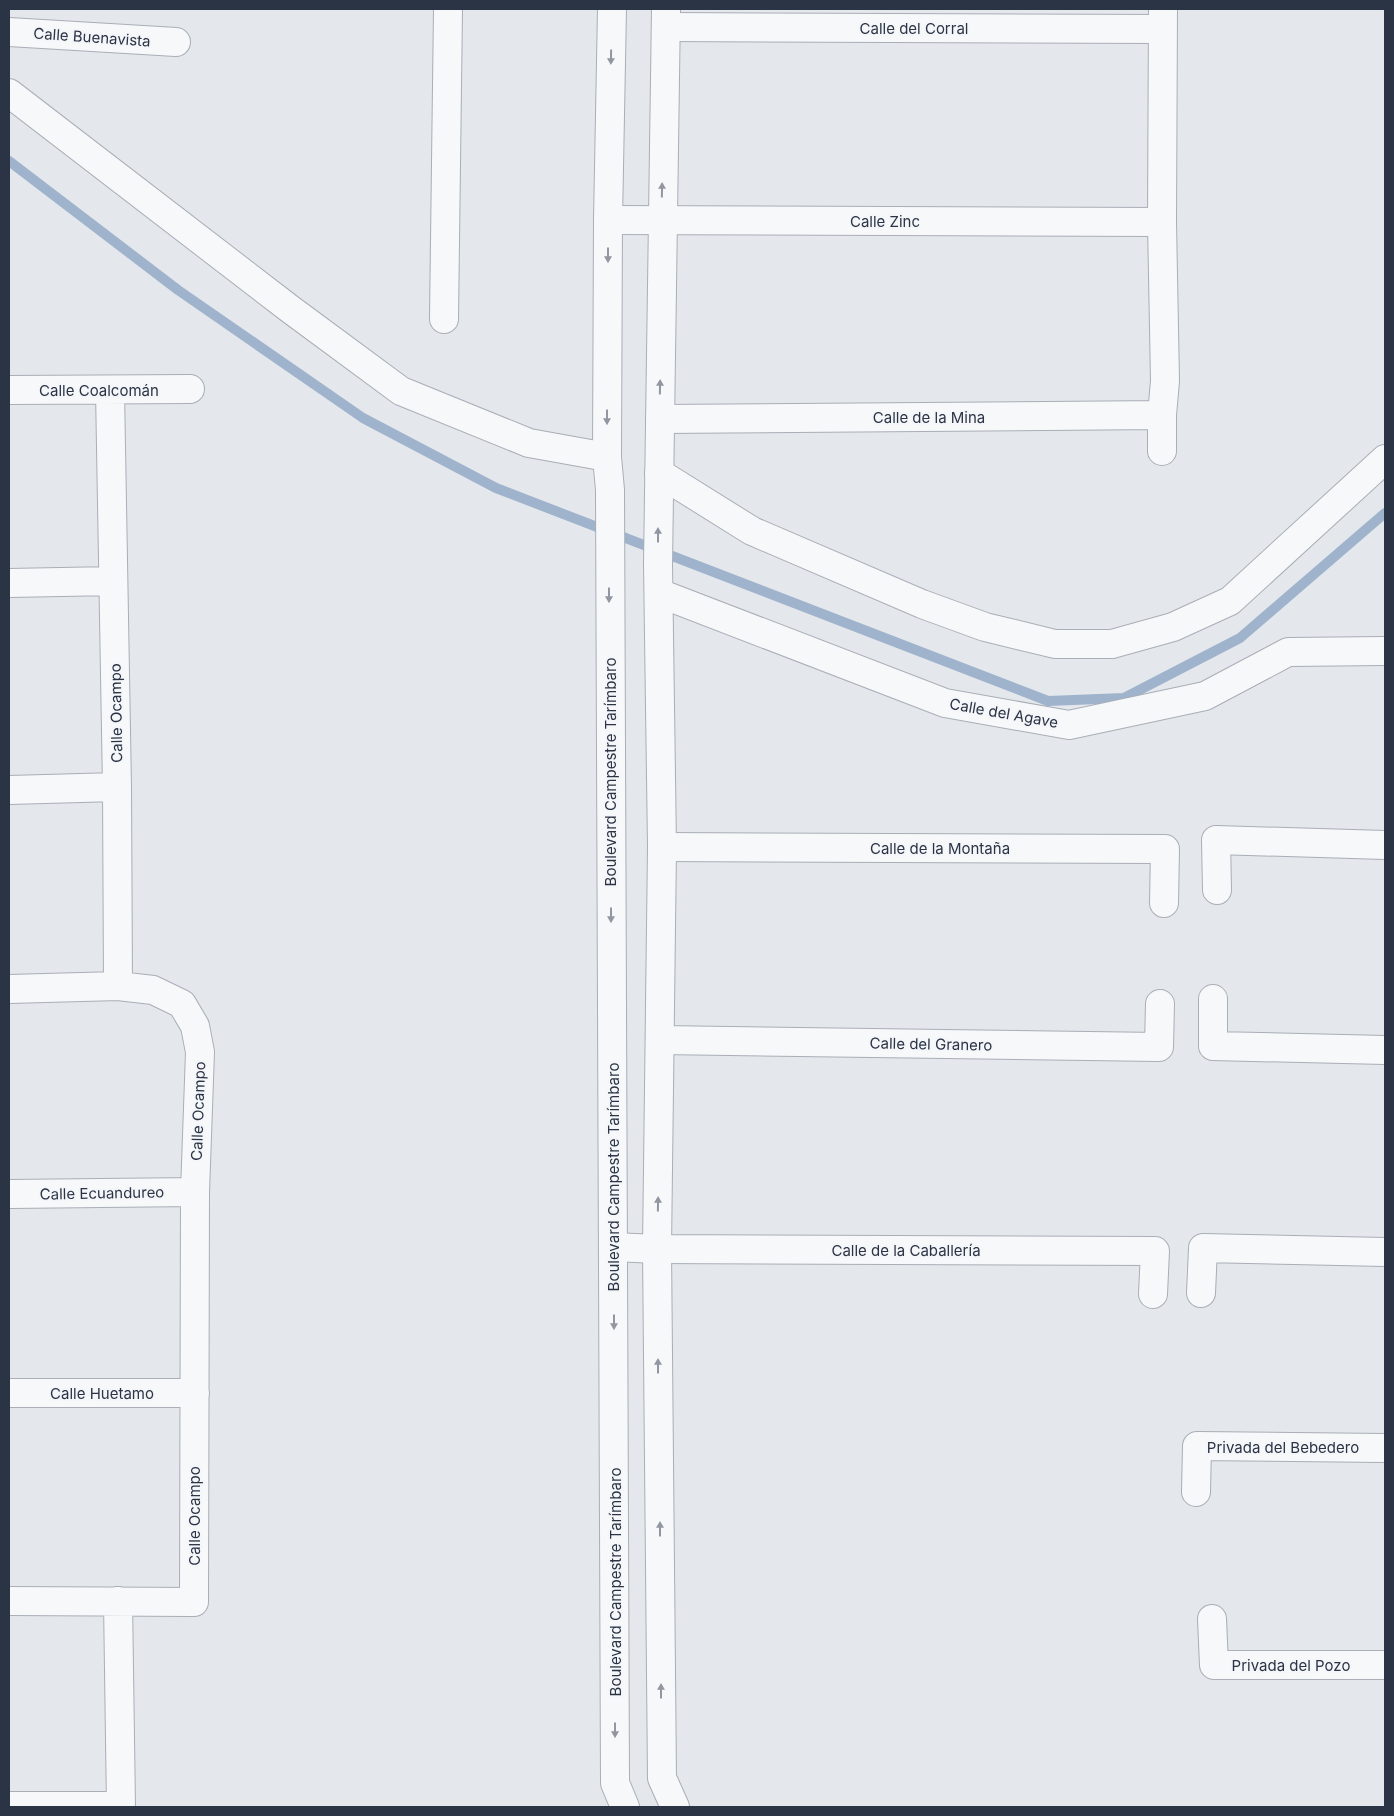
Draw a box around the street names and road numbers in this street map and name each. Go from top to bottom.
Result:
street label: Calle del Corral [860,19,968,38]
street label: Calle Buenavista [33,23,151,51]
street label: Calle Zinc [850,212,920,231]
street label: Calle Coalcomán [39,381,159,400]
street label: Calle de la Mina [873,408,985,427]
street label: Boulevard Campestre Tarímbaro [601,658,620,886]
street label: Calle Ocampo [106,663,126,763]
street label: Calle del Agave [948,694,1060,732]
street label: Calle de la Montaña [870,839,1010,858]
street label: Calle del Granero [870,1033,992,1055]
street label: Calle Ocampo [187,1061,209,1161]
street label: Boulevard Campestre Tarímbaro [604,1063,623,1291]
street label: Calle Ecuandureo [40,1182,164,1204]
street label: Calle de la Caballería [831,1241,981,1260]
street label: Calle Huetamo [50,1384,154,1403]
street label: Privada del Bebedero [1207,1438,1359,1457]
street label: Calle Ocampo [185,1466,204,1566]
street label: Boulevard Campestre Tarímbaro [606,1468,625,1696]
street label: Privada del Pozo [1232,1656,1350,1675]

